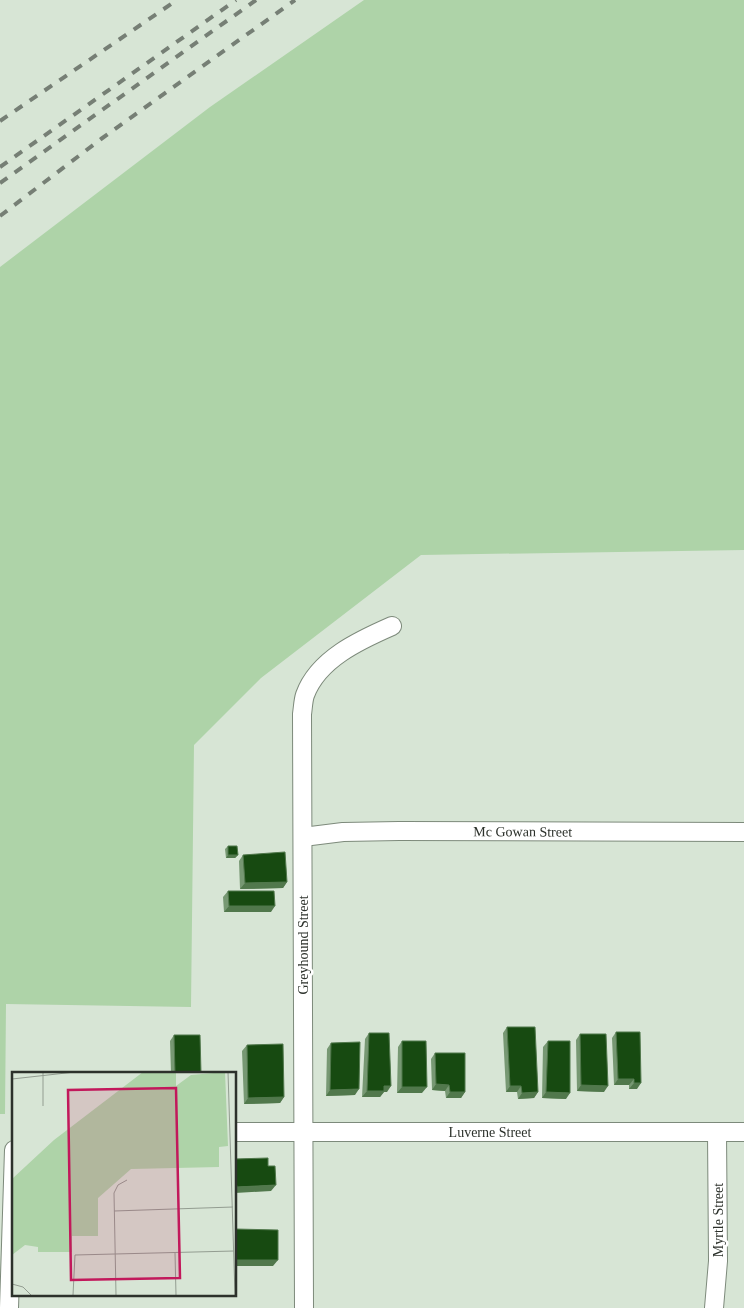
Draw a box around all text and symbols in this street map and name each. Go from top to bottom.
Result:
street label: Mc Gowan Street [473,824,572,840]
street label: Greyhound Street [296,895,311,995]
inset map [12,1072,236,1296]
street label: Luverne Street [449,1125,532,1140]
street label: Myrtle Street [711,1183,726,1257]

